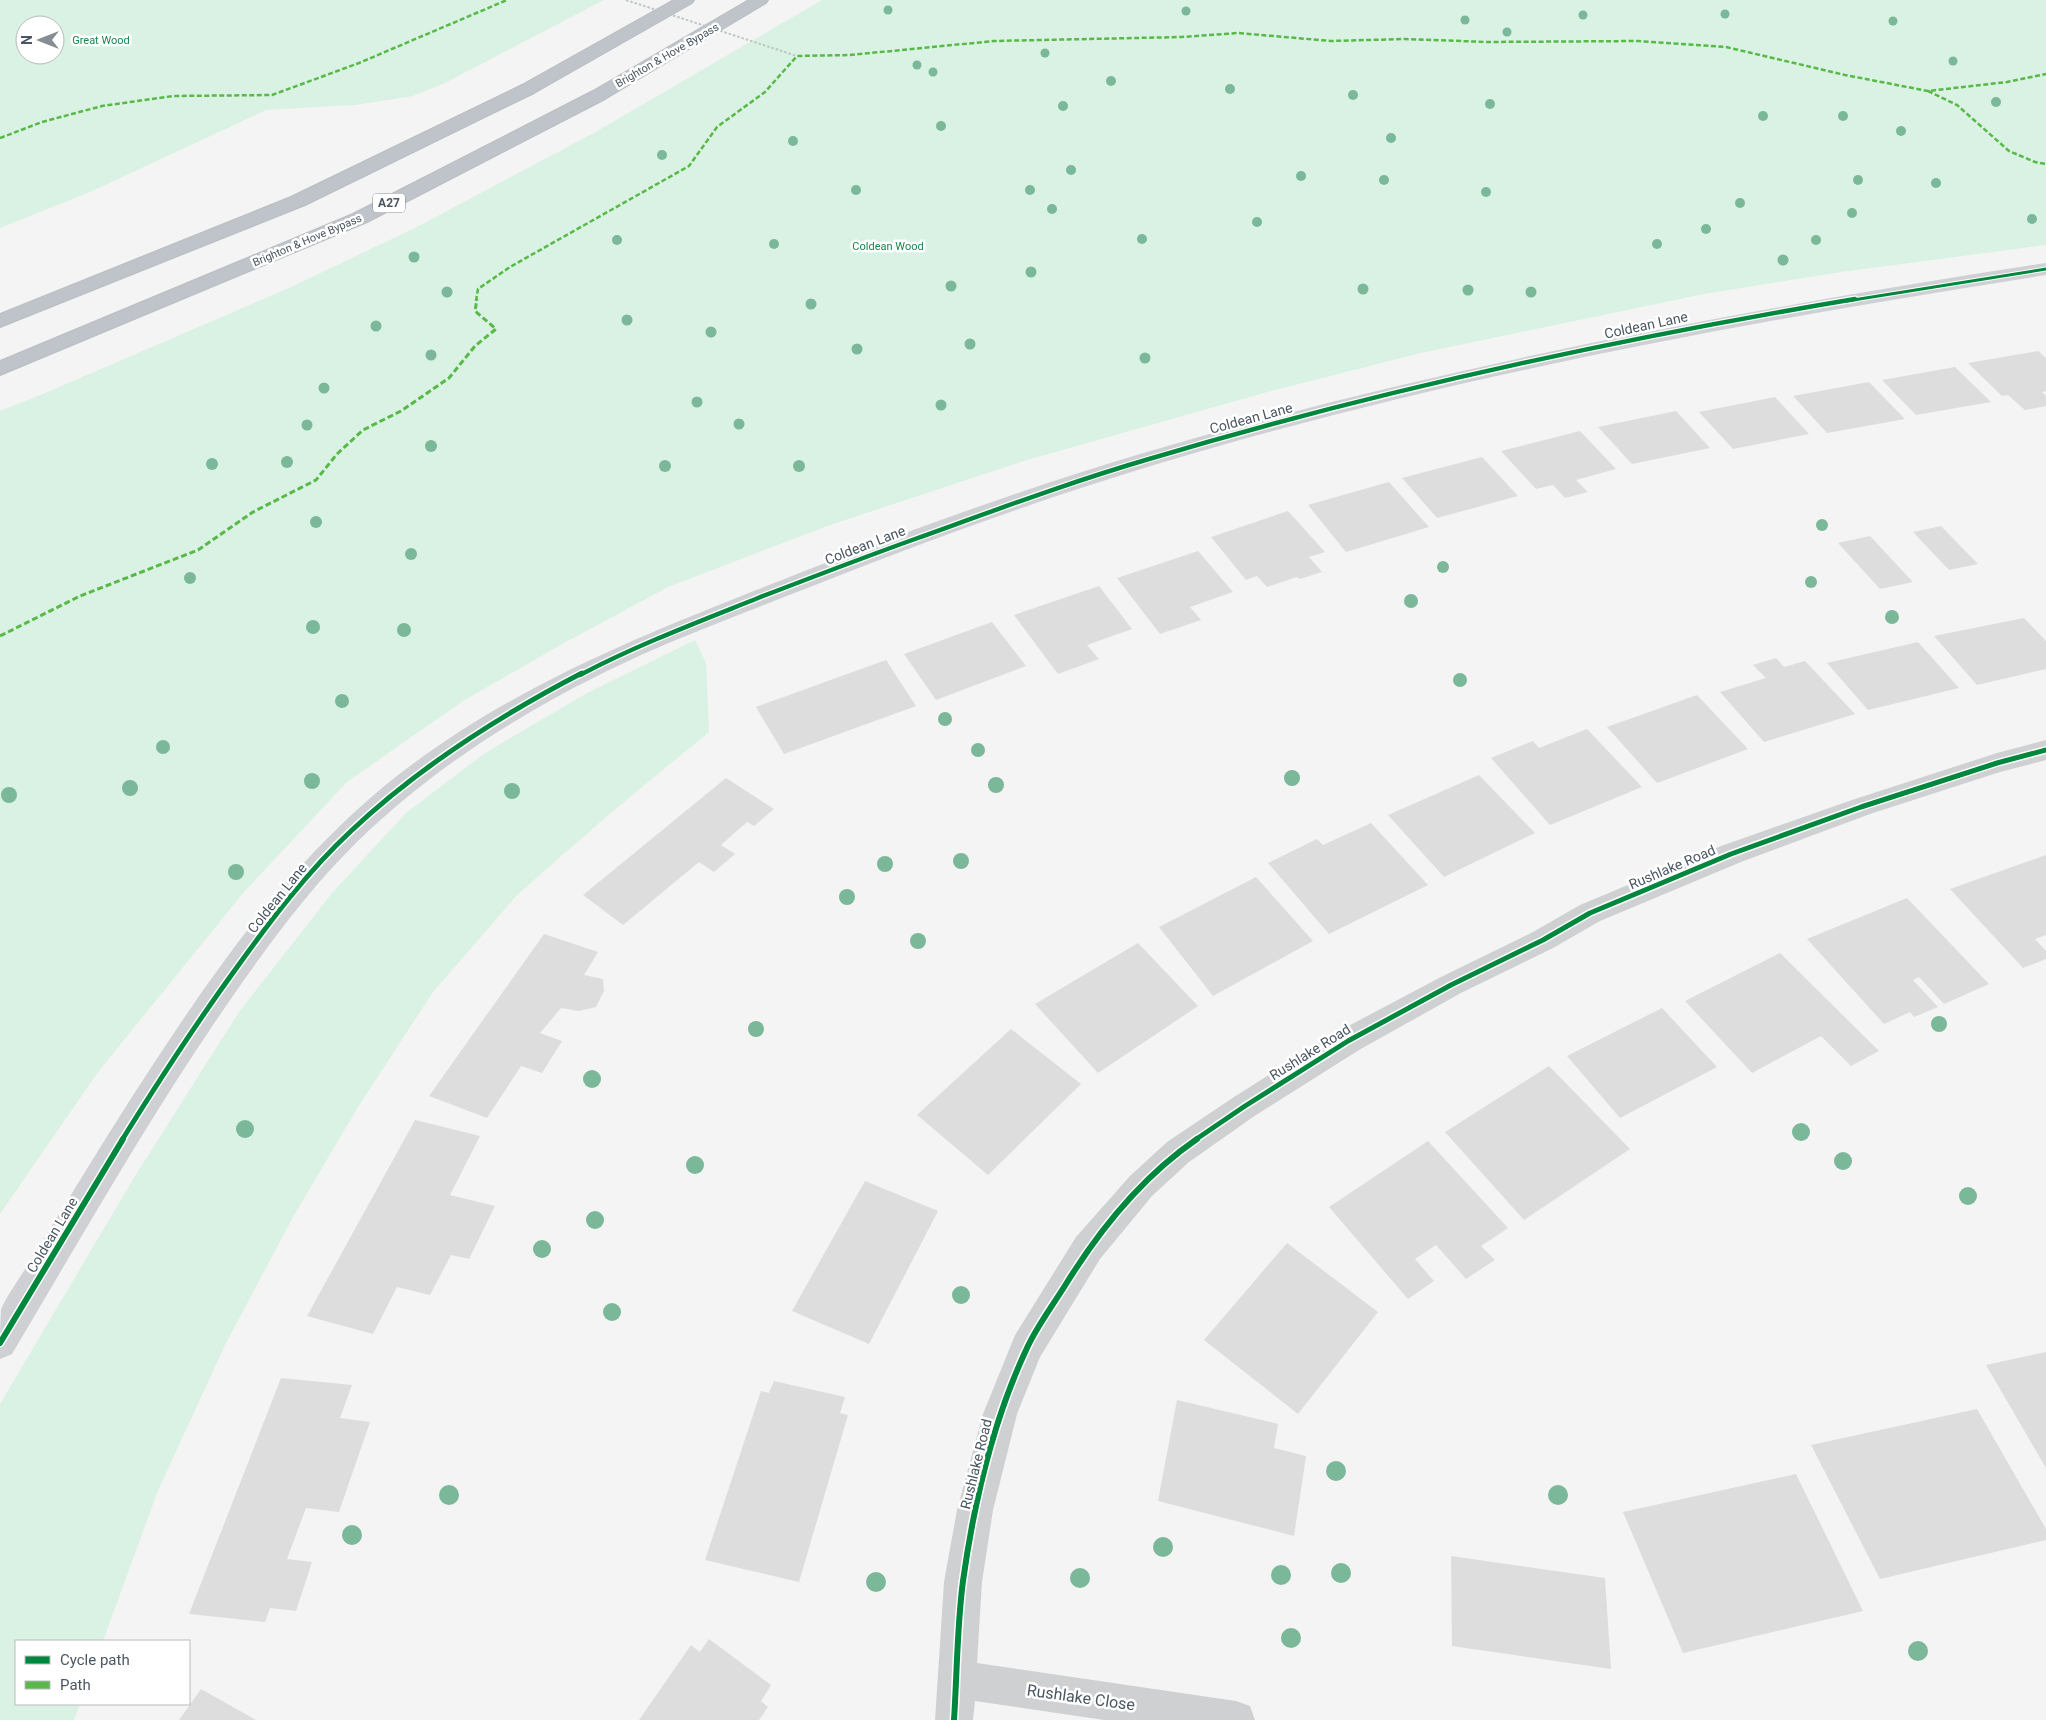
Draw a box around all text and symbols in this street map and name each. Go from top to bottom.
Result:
north arrow [15,15,65,65]
street label: Brighton & Hove Bypass [613,20,721,90]
park label: Great Wood [72,34,130,47]
text: N [19,35,35,45]
road number: A27 [373,194,405,212]
street label: Brighton & Hove Bypass [251,211,364,269]
park label: Coldean Wood [852,240,924,253]
street label: Coldean Lane [1603,308,1689,342]
street label: Coldean Lane [1208,399,1294,437]
street label: Coldean Lane [822,522,908,568]
street label: Rushlake Road [1626,842,1718,892]
street label: Coldean Lane [244,860,310,936]
street label: Rushlake Road [1267,1021,1353,1083]
street label: Coldean Lane [23,1194,81,1276]
street label: Rushlake Road [957,1417,995,1511]
legend [15,1640,190,1705]
text: Cycle path [60,1651,130,1669]
text: Path [60,1676,91,1694]
street label: Rushlake Close [1026,1681,1136,1714]

